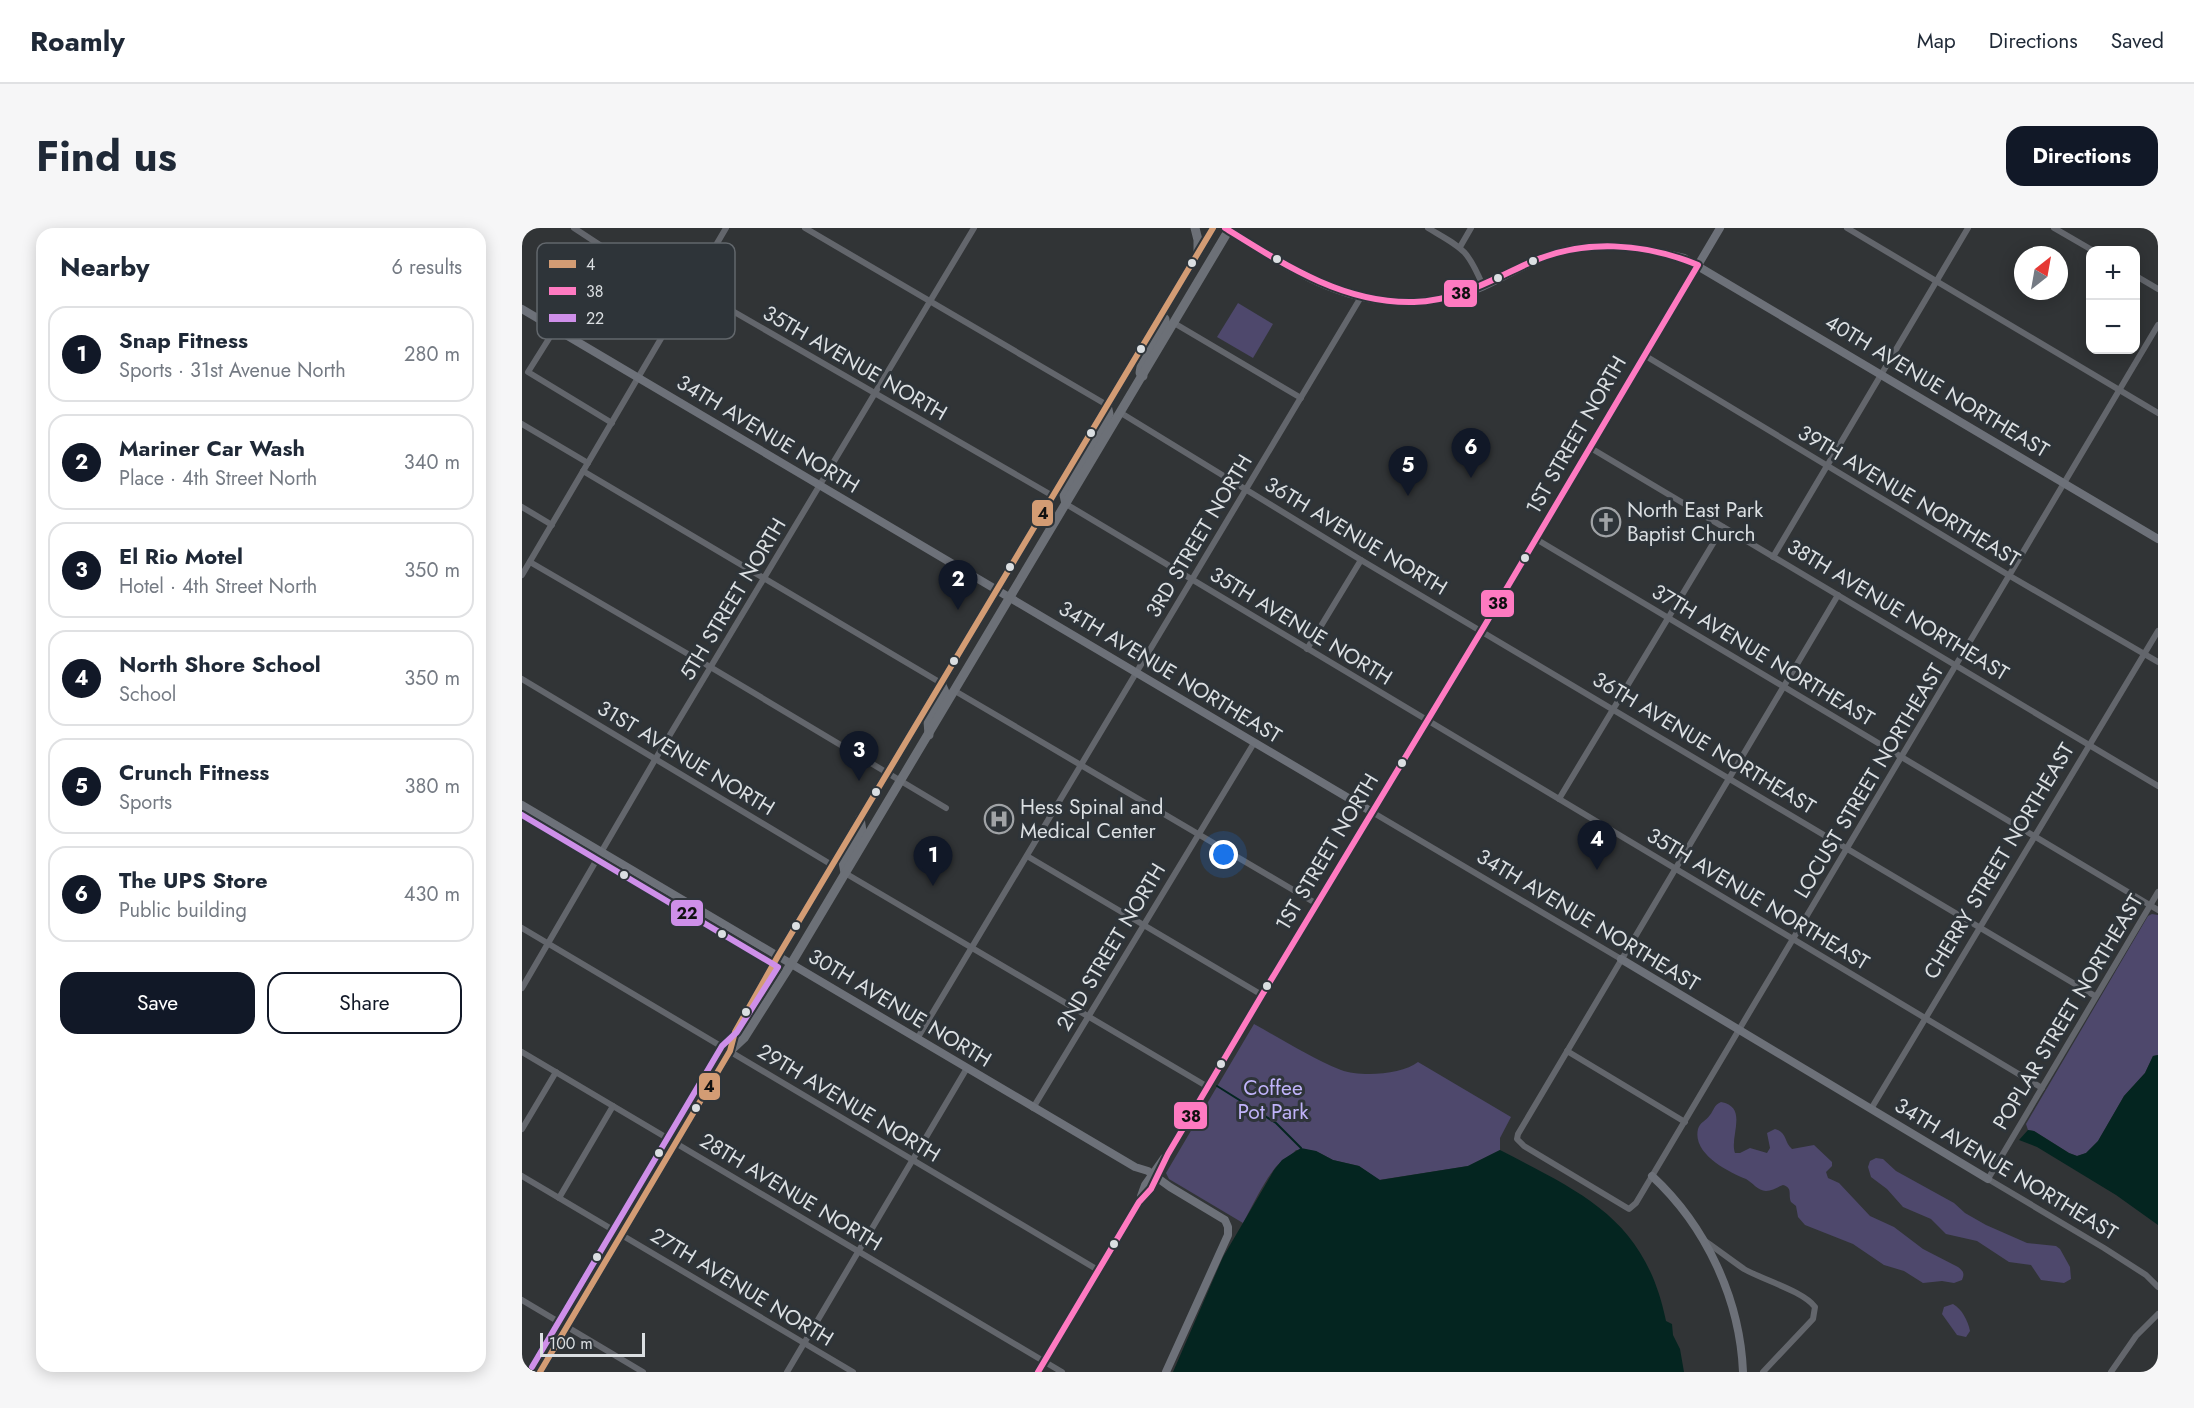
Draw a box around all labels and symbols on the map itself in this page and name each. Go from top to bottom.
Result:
legend [537,243,735,339]
north arrow [2014,246,2068,300]
text: 4 [586,253,595,276]
unlabelled marker [1271,253,1283,265]
unlabelled marker [1527,255,1539,267]
unlabelled marker [1186,257,1198,269]
unlabelled marker [1492,272,1504,284]
line badge: 38 [1443,279,1478,308]
text: 38 [586,280,603,303]
text: 38 [1451,282,1471,305]
street label: 35TH AVENUE NORTH [757,298,953,428]
text: 22 [586,307,604,330]
street label: 40TH AVENUE NORTHEAST [1819,307,2055,465]
unlabelled marker [1135,343,1147,355]
street label: 1ST STREET NORTH [1518,350,1634,520]
street label: 34TH AVENUE NORTH [671,367,865,501]
street label: 39TH AVENUE NORTHEAST [1792,418,2026,575]
unlabelled marker [1085,427,1097,439]
pin: 6 [1452,428,1490,478]
pin: 5 [1388,446,1428,496]
street label: 3RD STREET NORTH [1138,449,1260,623]
street label: 36TH AVENUE NORTH [1259,469,1453,603]
place label: North East Park Baptist Church [1627,495,1764,549]
line badge: 4 [1031,499,1054,527]
text: 4 [1037,502,1049,525]
church icon: North East Park Baptist Church [1590,506,1622,538]
street label: 5TH STREET NORTH [673,512,793,686]
street label: 38TH AVENUE NORTHEAST [1781,532,2015,688]
unlabelled marker [1519,552,1531,564]
pin: 2 [938,560,978,610]
street label: 35TH AVENUE NORTH [1204,560,1398,692]
unlabelled marker [1004,561,1016,573]
street label: 37TH AVENUE NORTHEAST [1646,577,1880,734]
line badge: 38 [1480,589,1515,618]
text: 38 [1488,592,1508,615]
street label: 34TH AVENUE NORTHEAST [1053,593,1287,751]
unlabelled marker [948,655,960,667]
street label: LOCUST STREET NORTHEAST [1787,658,1951,904]
street label: 36TH AVENUE NORTHEAST [1587,664,1821,822]
street label: 31ST AVENUE NORTH [592,693,780,823]
pin: 3 [840,732,878,781]
street label: CHERRY STREET NORTHEAST [1916,737,2082,985]
unlabelled marker [1396,757,1408,769]
street label: 1ST STREET NORTH [1268,768,1386,936]
unlabelled marker [870,786,882,798]
place label: Hess Spinal and Medical Center [1020,792,1163,846]
hospital icon: Hess Spinal and Medical Center [983,803,1015,835]
pin: 4 [1578,820,1616,870]
street label: 35TH AVENUE NORTHEAST [1641,820,1875,978]
pin: 1 [914,836,952,886]
your location [1209,840,1238,869]
street label: 34TH AVENUE NORTHEAST [1471,841,1705,999]
street label: 2ND STREET NORTH [1049,858,1173,1036]
unlabelled marker [618,869,630,881]
street label: POPLAR STREET NORTHEAST [1986,888,2150,1135]
line badge: 22 [670,899,704,927]
text: 22 [677,902,698,925]
unlabelled marker [790,920,802,932]
unlabelled marker [716,928,728,940]
street label: 30TH AVENUE NORTH [803,941,997,1075]
unlabelled marker [1261,980,1273,992]
unlabelled marker [740,1006,752,1018]
street label: 29TH AVENUE NORTH [752,1036,946,1170]
unlabelled marker [1215,1058,1227,1070]
line badge: 4 [698,1072,721,1101]
park label: Coffee Pot Park [1237,1073,1309,1127]
text: 4 [703,1075,715,1098]
street label: 34TH AVENUE NORTHEAST [1889,1090,2123,1248]
line badge: 38 [1173,1101,1208,1130]
unlabelled marker [690,1102,702,1114]
text: 38 [1181,1105,1201,1128]
street label: 28TH AVENUE NORTH [694,1126,888,1258]
unlabelled marker [653,1147,665,1159]
street label: 27TH AVENUE NORTH [645,1220,839,1354]
unlabelled marker [1108,1238,1120,1250]
unlabelled marker [591,1251,603,1263]
scale bar [540,1330,645,1358]

